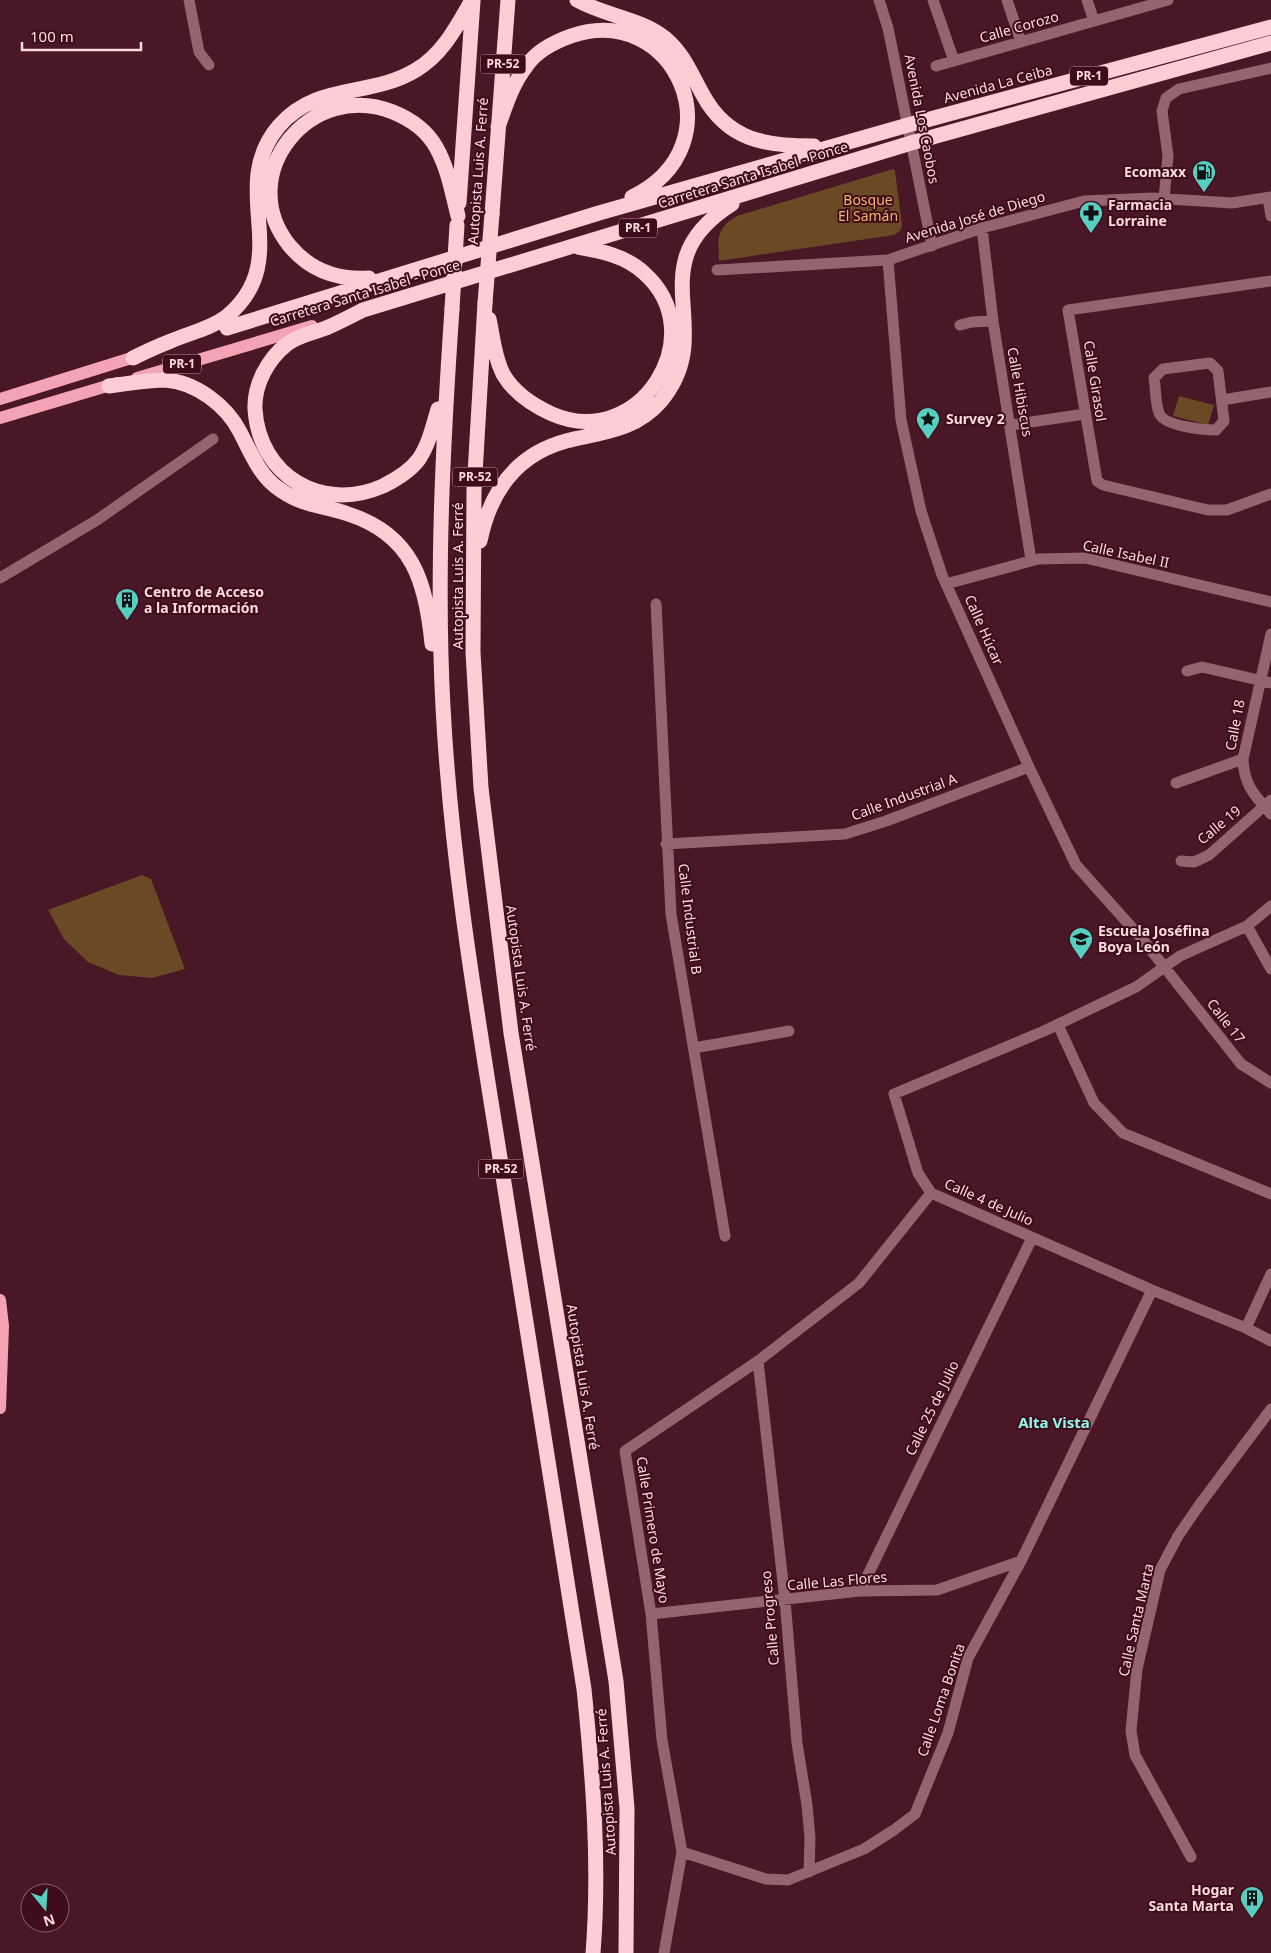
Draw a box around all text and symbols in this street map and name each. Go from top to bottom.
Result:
street label: Calle Corozo [977,6,1061,47]
scale bar [22,20,141,52]
text: 100 m [30,26,74,46]
street label: Avenida Los Caobos [901,53,944,186]
road number: PR-52 [480,54,526,74]
street label: Avenida La Ceiba [941,60,1054,107]
road number: PR-1 [1070,66,1108,85]
street label: Autopista Luis A. Ferré [463,97,492,245]
street label: Carretera Santa Isabel - Ponce [655,136,850,213]
fuel station icon: Ecomaxx [1191,159,1217,193]
place label: Ecomaxx [1124,162,1187,181]
street label: Avenida José de Diego [902,186,1047,247]
park label: Bosque El Samán [838,190,898,225]
place label: Farmacia Lorraine [1108,195,1172,230]
pharmacy icon: Farmacia Lorraine [1078,200,1104,234]
road number: PR-1 [619,218,657,238]
street label: Carretera Santa Isabel - Ponce [267,254,462,331]
street label: Calle Girasol [1080,339,1111,423]
street label: Calle Hibiscus [1003,346,1038,438]
road number: PR-1 [163,354,201,374]
place icon: Survey 2 [915,406,941,440]
place label: Survey 2 [946,409,1005,428]
road number: PR-52 [452,468,498,487]
street label: Autopista Luis A. Ferré [448,502,467,650]
street label: Calle Isabel II [1081,535,1171,572]
place label: Centro de Acceso a la Información [144,582,264,617]
building icon: Centro de Acceso a la Información [114,587,140,621]
street label: Calle Húcar [961,592,1008,668]
street label: Calle 18 [1220,698,1249,752]
street label: Calle Industrial A [848,769,959,824]
street label: Calle 19 [1193,801,1245,848]
street label: Calle Industrial B [674,862,707,975]
street label: Autopista Luis A. Ferré [502,904,541,1052]
place label: Escuela Joséfina Boya León [1098,921,1210,956]
school or university icon: Escuela Joséfina Boya León [1068,926,1094,960]
street label: Calle 17 [1203,995,1250,1047]
road number: PR-52 [478,1160,524,1178]
street label: Calle 4 de Julio [942,1173,1037,1230]
street label: Autopista Luis A. Ferré [563,1303,604,1451]
street label: Calle 25 de Julio [900,1357,963,1458]
district label: Alta Vista [1018,1412,1090,1432]
street label: Calle Primero de Mayo [633,1455,674,1605]
street label: Calle Santa Marta [1113,1562,1158,1678]
street label: Calle Las Flores [786,1567,888,1594]
street label: Calle Progreso [756,1570,783,1666]
street label: Calle Loma Bonita [912,1641,969,1759]
street label: Autopista Luis A. Ferré [591,1708,620,1856]
place label: Hogar Santa Marta [1148,1880,1235,1915]
north arrow [20,1883,70,1933]
building icon: Hogar Santa Marta [1239,1885,1265,1919]
text: N [41,1910,58,1932]

